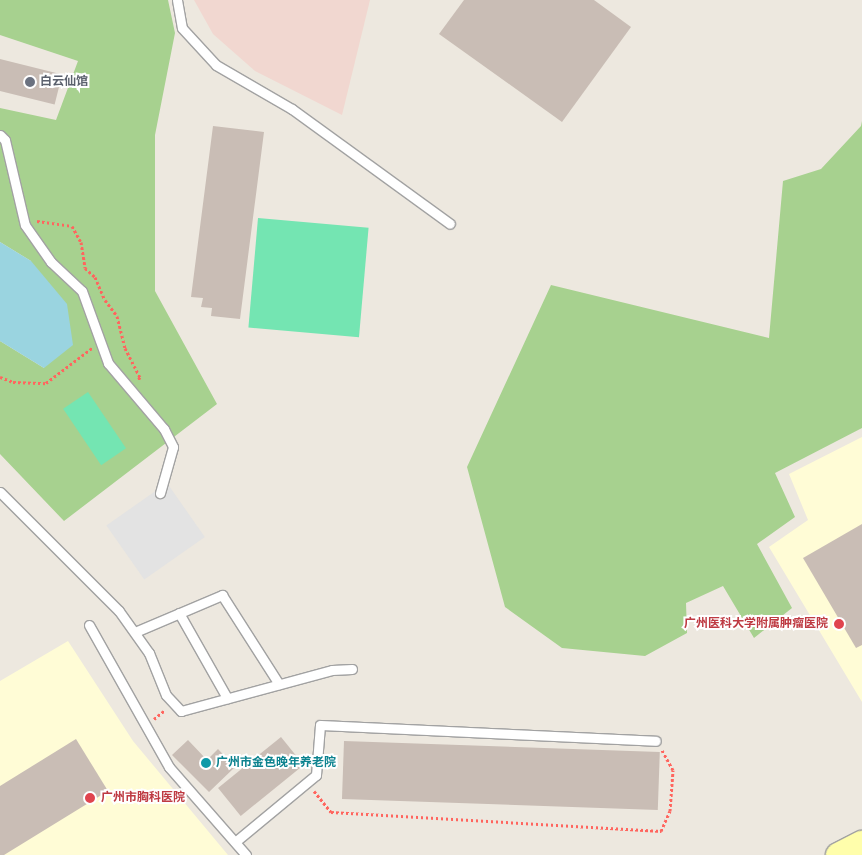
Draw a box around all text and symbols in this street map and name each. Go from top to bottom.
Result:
place label: 白云仙馆 [40,75,88,89]
marker: 白云仙馆 [24,76,36,88]
place label: 广州医科大学附属肿瘤医院 [684,617,828,631]
marker: 广州医科大学附属肿瘤医院 [832,617,846,631]
place label: 广州市金色晚年养老院 [216,756,336,770]
marker: 广州市金色晚年养老院 [200,757,212,769]
marker: 广州市胸科医院 [83,791,97,805]
place label: 广州市胸科医院 [101,791,185,805]

